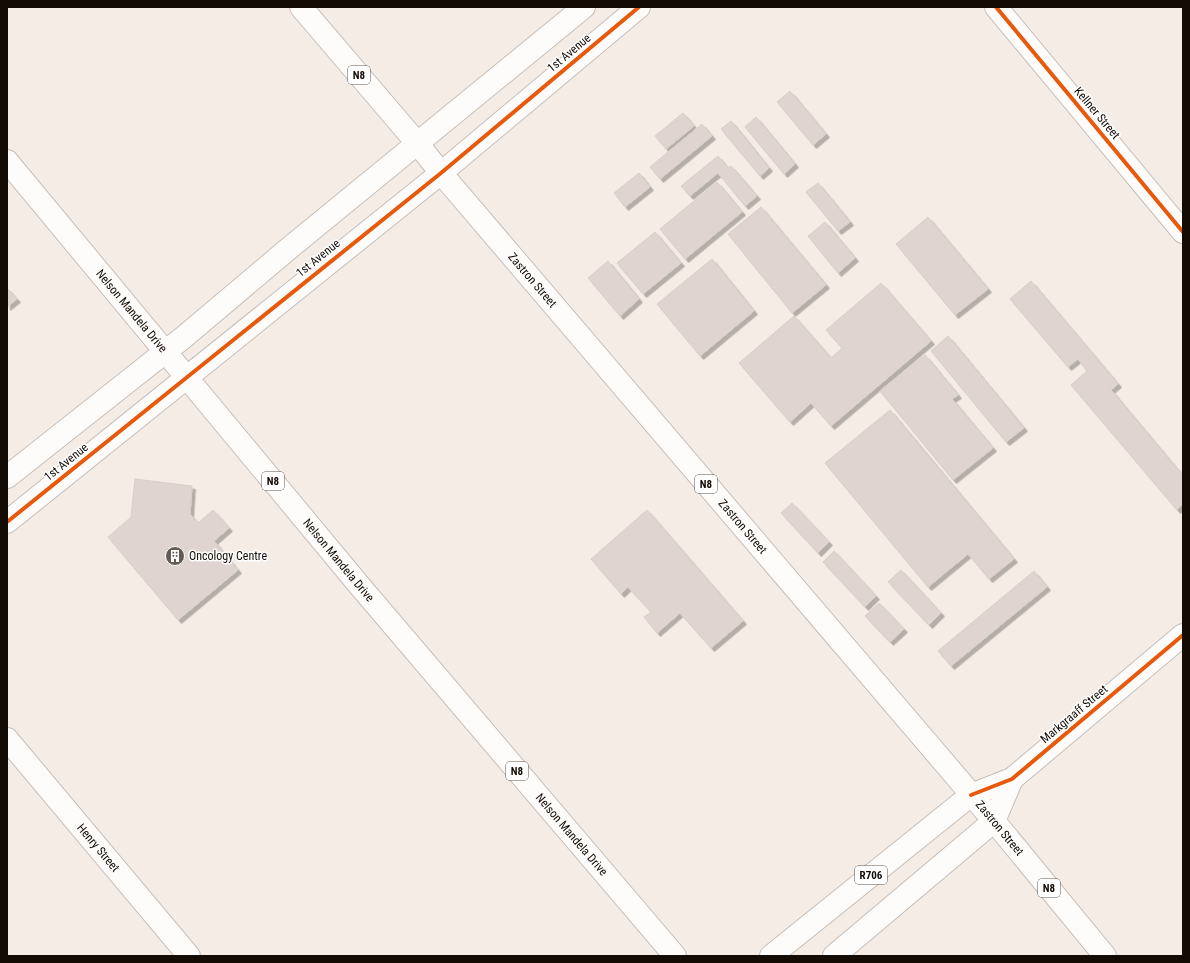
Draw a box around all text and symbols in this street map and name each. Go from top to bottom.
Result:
street label: 1st Avenue [544,31,594,75]
road number: N8 [348,66,370,84]
street label: Kellner Street [1071,84,1123,142]
street label: 1st Avenue [293,236,343,280]
street label: Zastron Street [505,250,560,311]
street label: Nelson Mandela Drive [93,267,170,356]
street label: 1st Avenue [41,440,91,484]
road number: N8 [262,472,284,490]
road number: N8 [695,475,717,493]
street label: Zastron Street [716,496,770,557]
street label: Nelson Mandela Drive [300,516,377,605]
building icon: Oncology Centre [164,545,186,567]
place label: Oncology Centre [189,549,267,563]
street label: Markgraaff Street [1038,682,1111,746]
road number: N8 [506,762,528,780]
street label: Nelson Mandela Drive [533,791,611,879]
street label: Zastron Street [973,798,1027,859]
street label: Henry Street [74,821,123,875]
road number: R706 [855,866,887,884]
road number: N8 [1038,879,1060,897]

